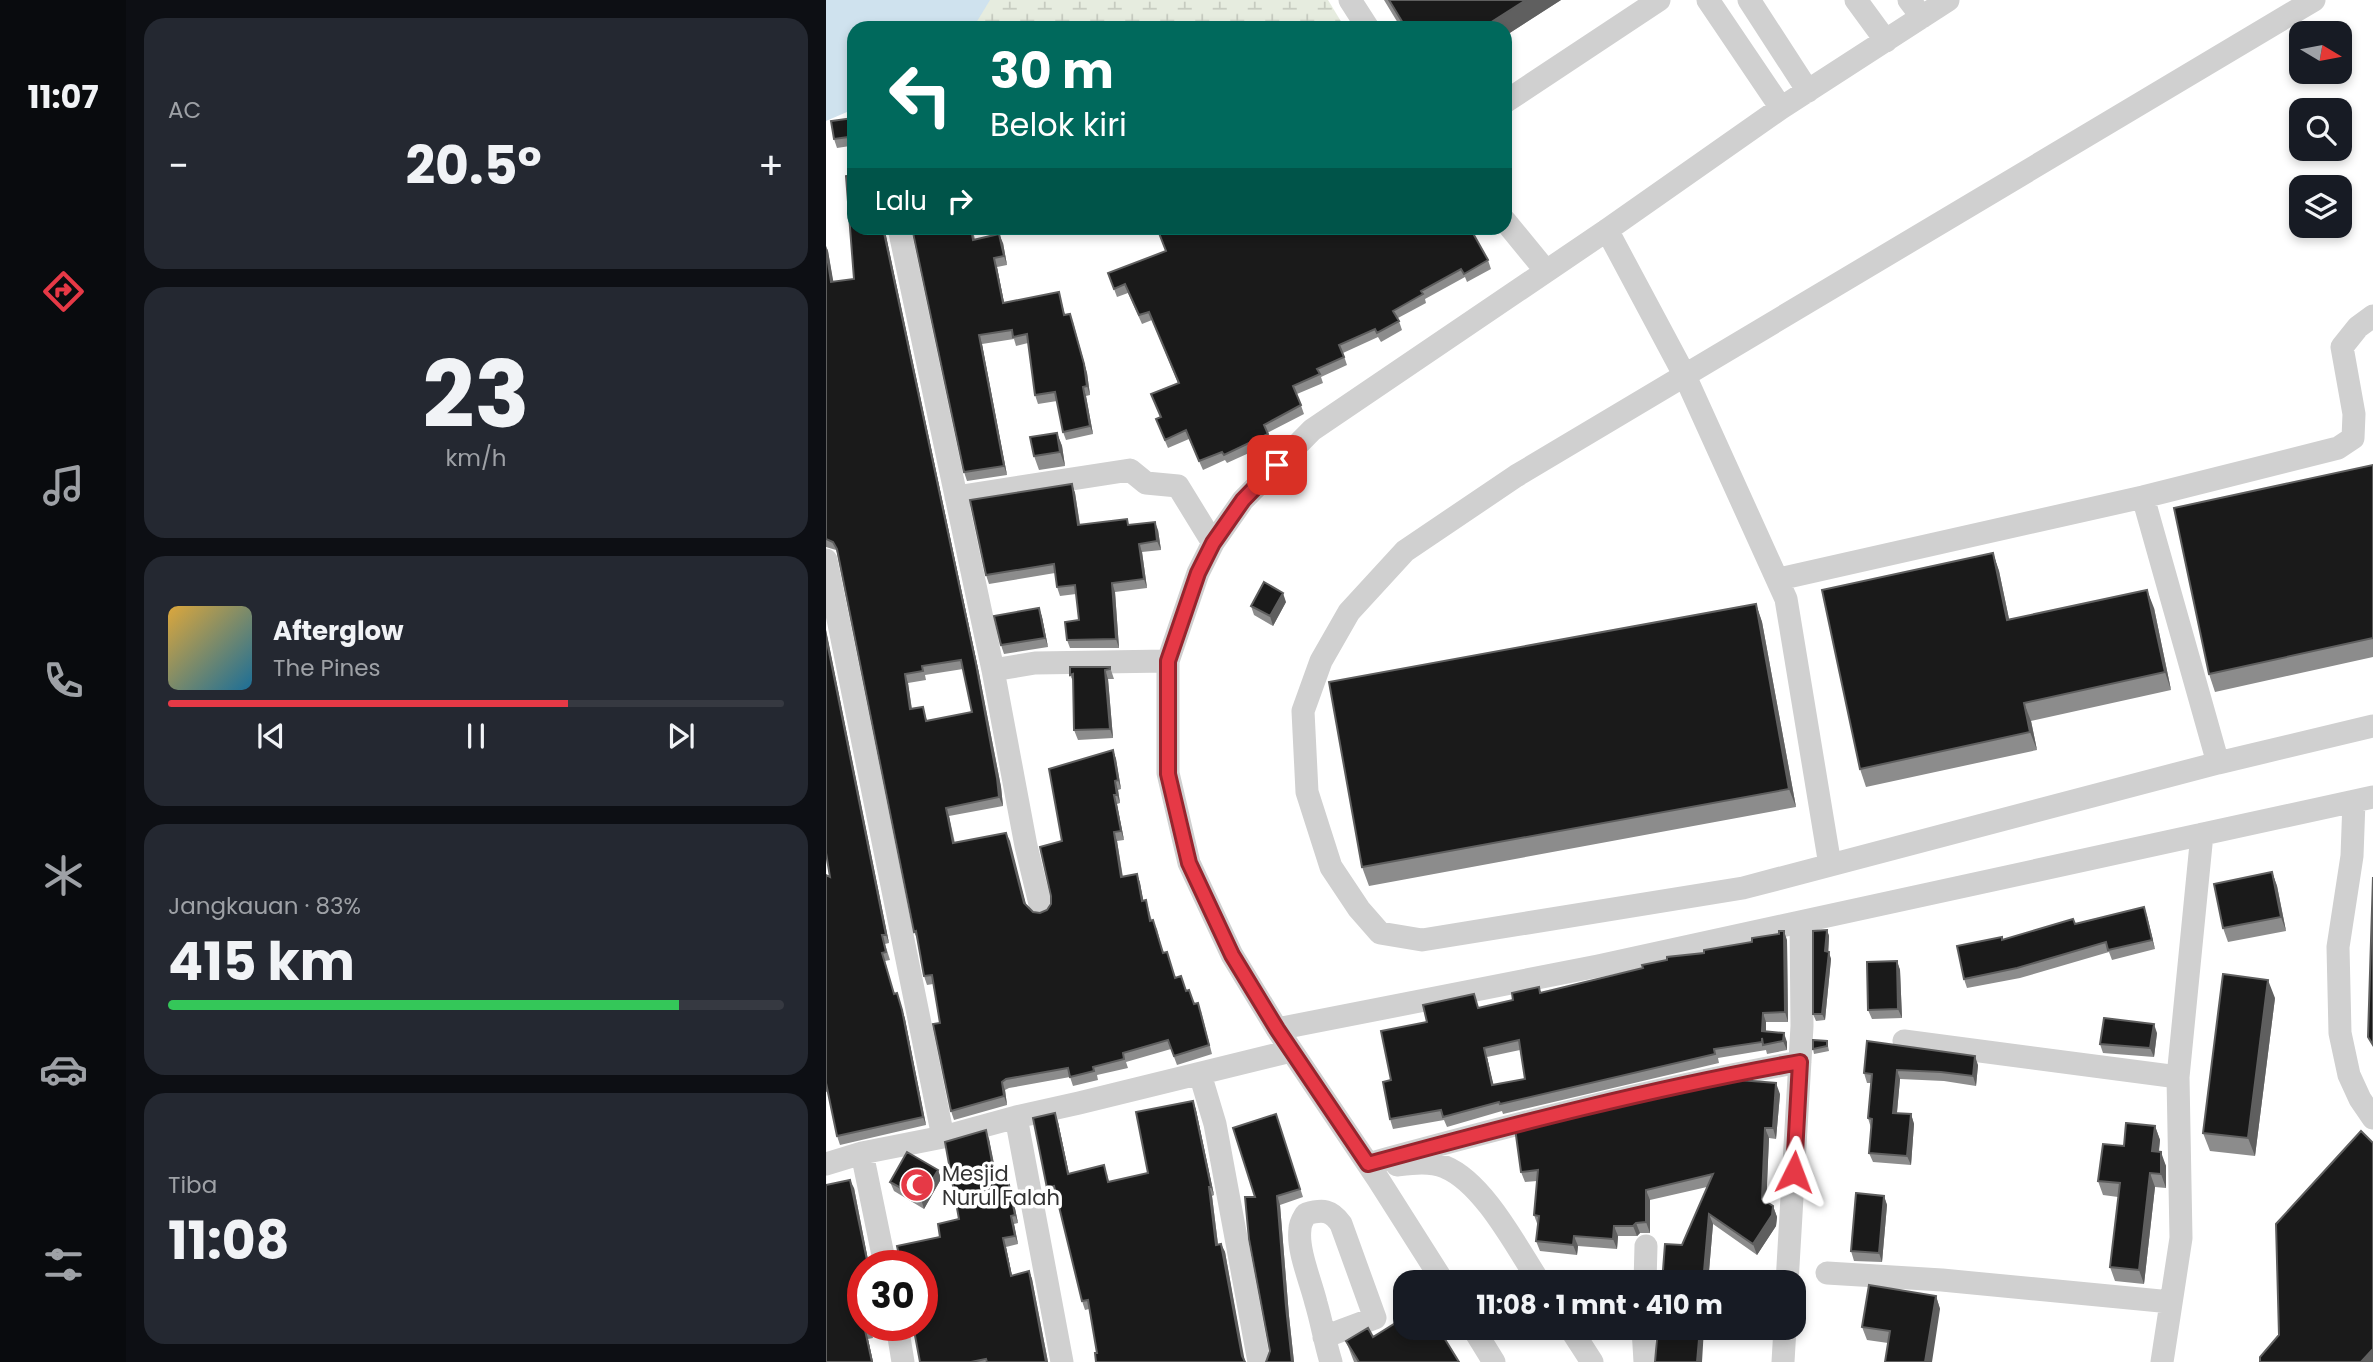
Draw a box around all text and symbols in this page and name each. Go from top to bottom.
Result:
north arrow [2289,21,2352,84]
map controls [2289,21,2352,238]
text: 30 m [990,37,1114,105]
icon: left [875,49,966,140]
text: 11:07 [27,74,99,119]
text: AC [168,94,201,126]
button: search [2289,98,2352,161]
text: Belok kiri [990,102,1127,147]
text: 20.5° [405,129,542,202]
text: − [168,139,189,192]
text: + [758,139,784,192]
button: layers [2289,175,2352,238]
icon: right [941,182,979,220]
text: Lalu [875,183,927,219]
icon: directions [39,267,88,316]
text: 23 [422,331,530,459]
pin [1247,435,1307,495]
text: km/h [445,442,507,474]
icon: arrive [1258,446,1296,484]
icon: music [39,461,88,510]
text: Afterglow [273,613,404,649]
text: The Pines [273,652,381,684]
icon: phone [39,656,88,705]
icon: previous [252,717,290,755]
icon: pause [457,717,495,755]
icon: next [662,717,700,755]
icon: climate [39,851,88,900]
text: Jangkauan · 83% [168,890,361,922]
text: 415 km [168,925,355,998]
icon: car [39,1045,88,1094]
position arrow [1757,1135,1831,1209]
place label: Mesjid Nurul Falah [942,1159,1060,1212]
mosque icon: Mesjid Nurul Falah [898,1166,936,1204]
text: Tiba [168,1169,217,1201]
text: 11:08 [168,1204,289,1277]
icon: filters [39,1240,88,1289]
speed limit sign: 30 [847,1250,938,1341]
text: 11:08 · 1 mnt · 410 m [1476,1287,1723,1323]

